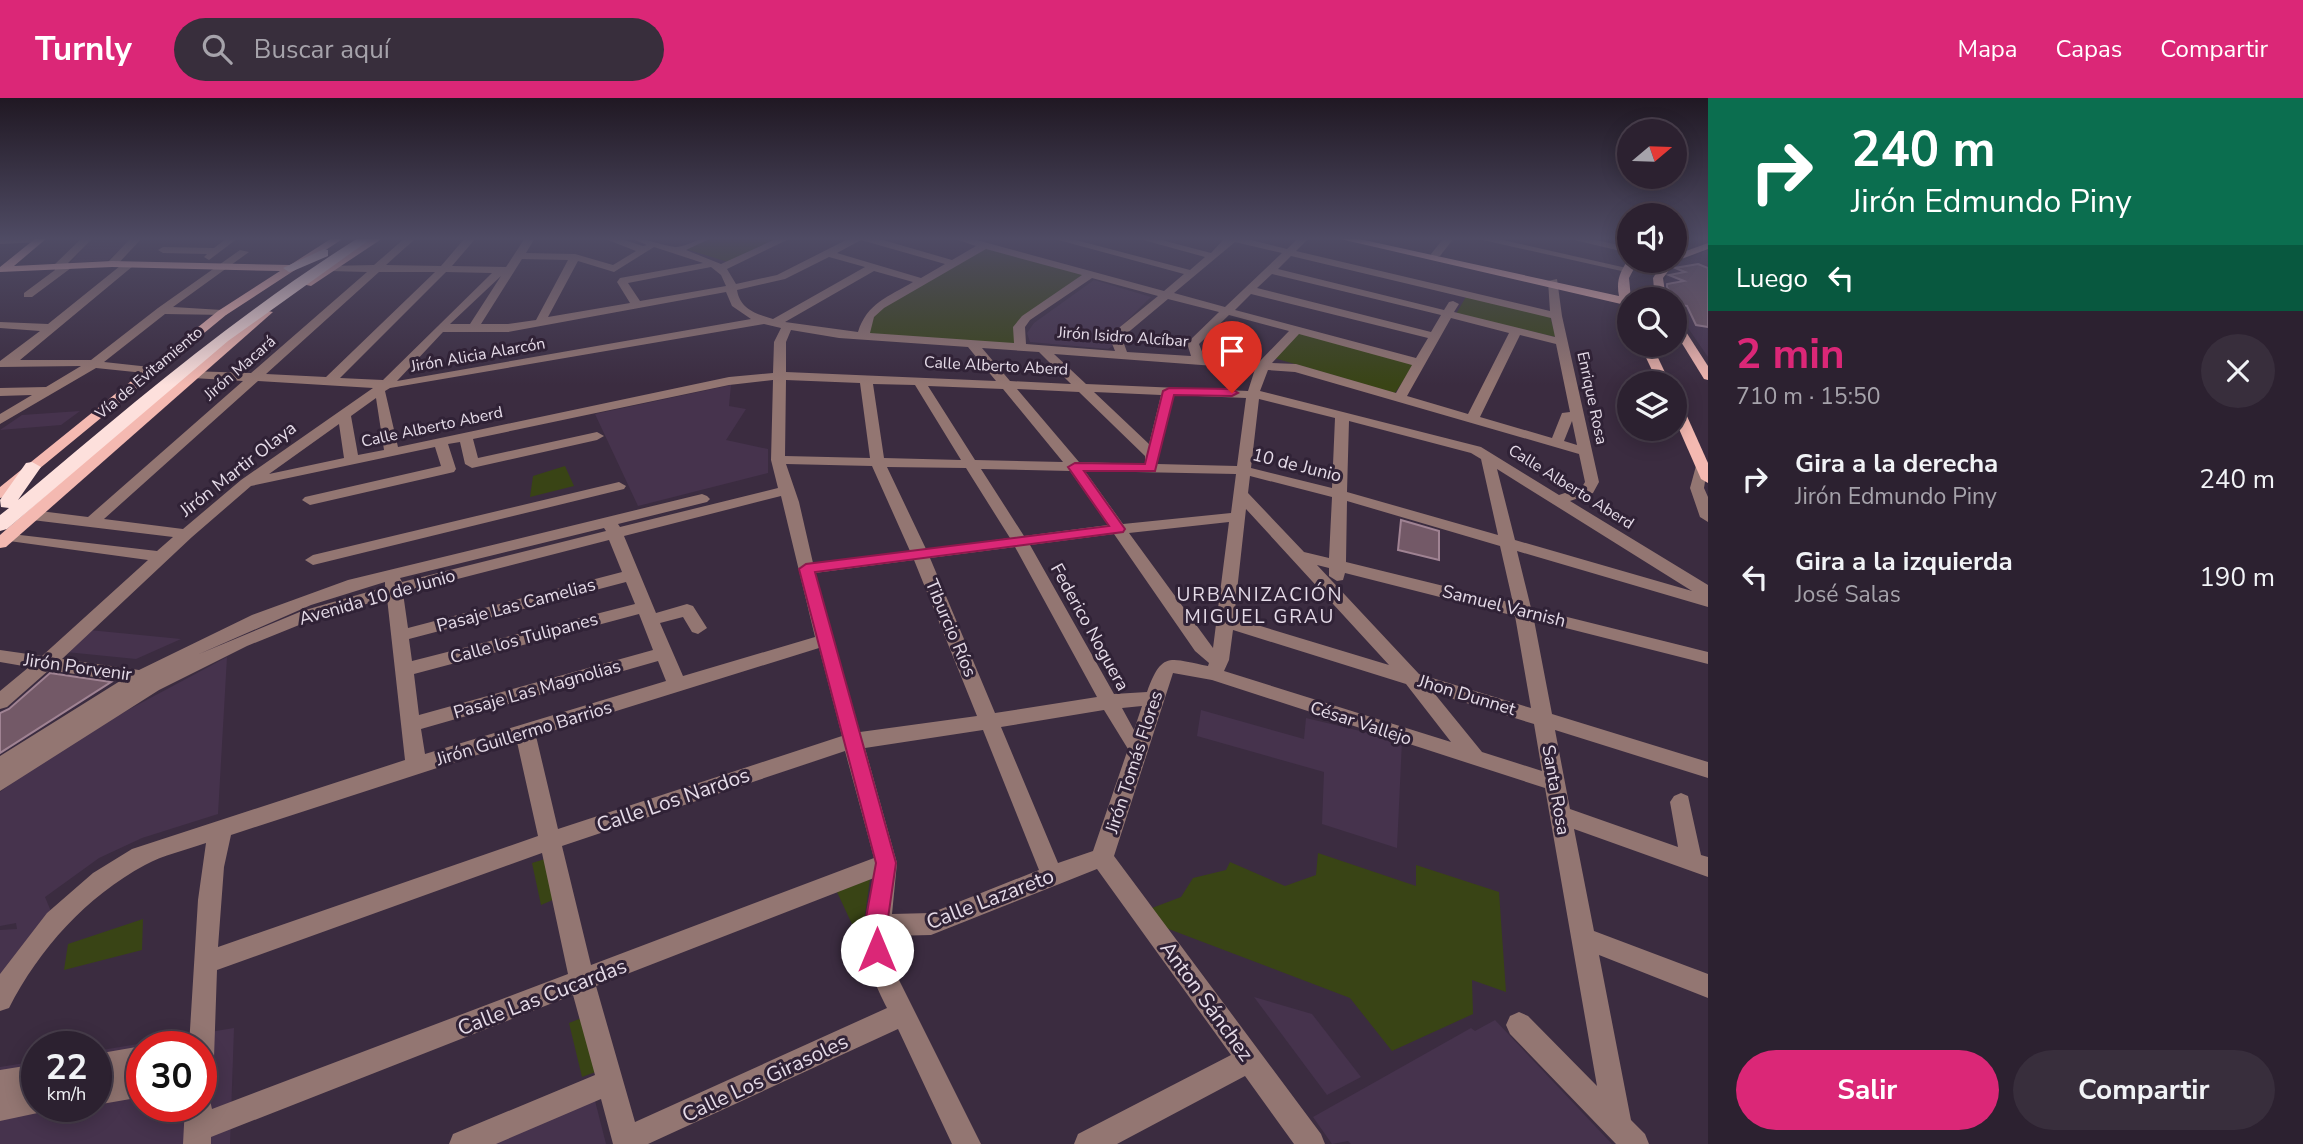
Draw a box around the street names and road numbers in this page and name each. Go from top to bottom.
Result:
street label: Vía de Evitamiento [90,321,207,425]
street label: Jirón Isidro Alcíbar [1056,321,1190,353]
street label: Jirón Macará [199,331,281,406]
street label: Jirón Alicia Alarcón [408,332,547,378]
street label: Enrique Rosa [1571,350,1613,446]
street label: Calle Alberto Aberd [923,351,1069,381]
street label: Calle Alberto Aberd [359,401,505,453]
street label: Jirón Martir Olaya [174,416,301,523]
street label: Calle Alberto Aberd [1504,439,1638,535]
street label: 10 de Junio [1250,442,1344,488]
street label: Federico Noguera [1045,559,1135,695]
street label: Avenida 10 de Junio [296,563,458,631]
street label: Pasaje Las Camelias [434,572,598,638]
street label: Tiburcio Ríos [920,575,982,681]
street label: Samuel Varnish [1440,579,1568,633]
street label: Calle los Tulipanes [447,607,601,669]
street label: Jirón Porvenir [21,647,134,687]
street label: Pasaje Las Magnolias [450,654,624,724]
street label: Jhon Dunnet [1414,669,1519,721]
street label: Jirón Tomás Flores [1099,688,1168,837]
street label: Jirón Guillermo Barrios [432,695,615,771]
street label: César Vallejo [1307,695,1415,751]
street label: Santa Rosa [1536,743,1576,837]
street label: Calle Los Nardos [593,761,753,839]
street label: Calle Lazareto [922,862,1058,936]
street label: Anton Sánchez [1154,935,1260,1067]
street label: Calle Las Cucardas [453,952,631,1042]
street label: Calle Los Girasoles [677,1027,853,1129]

